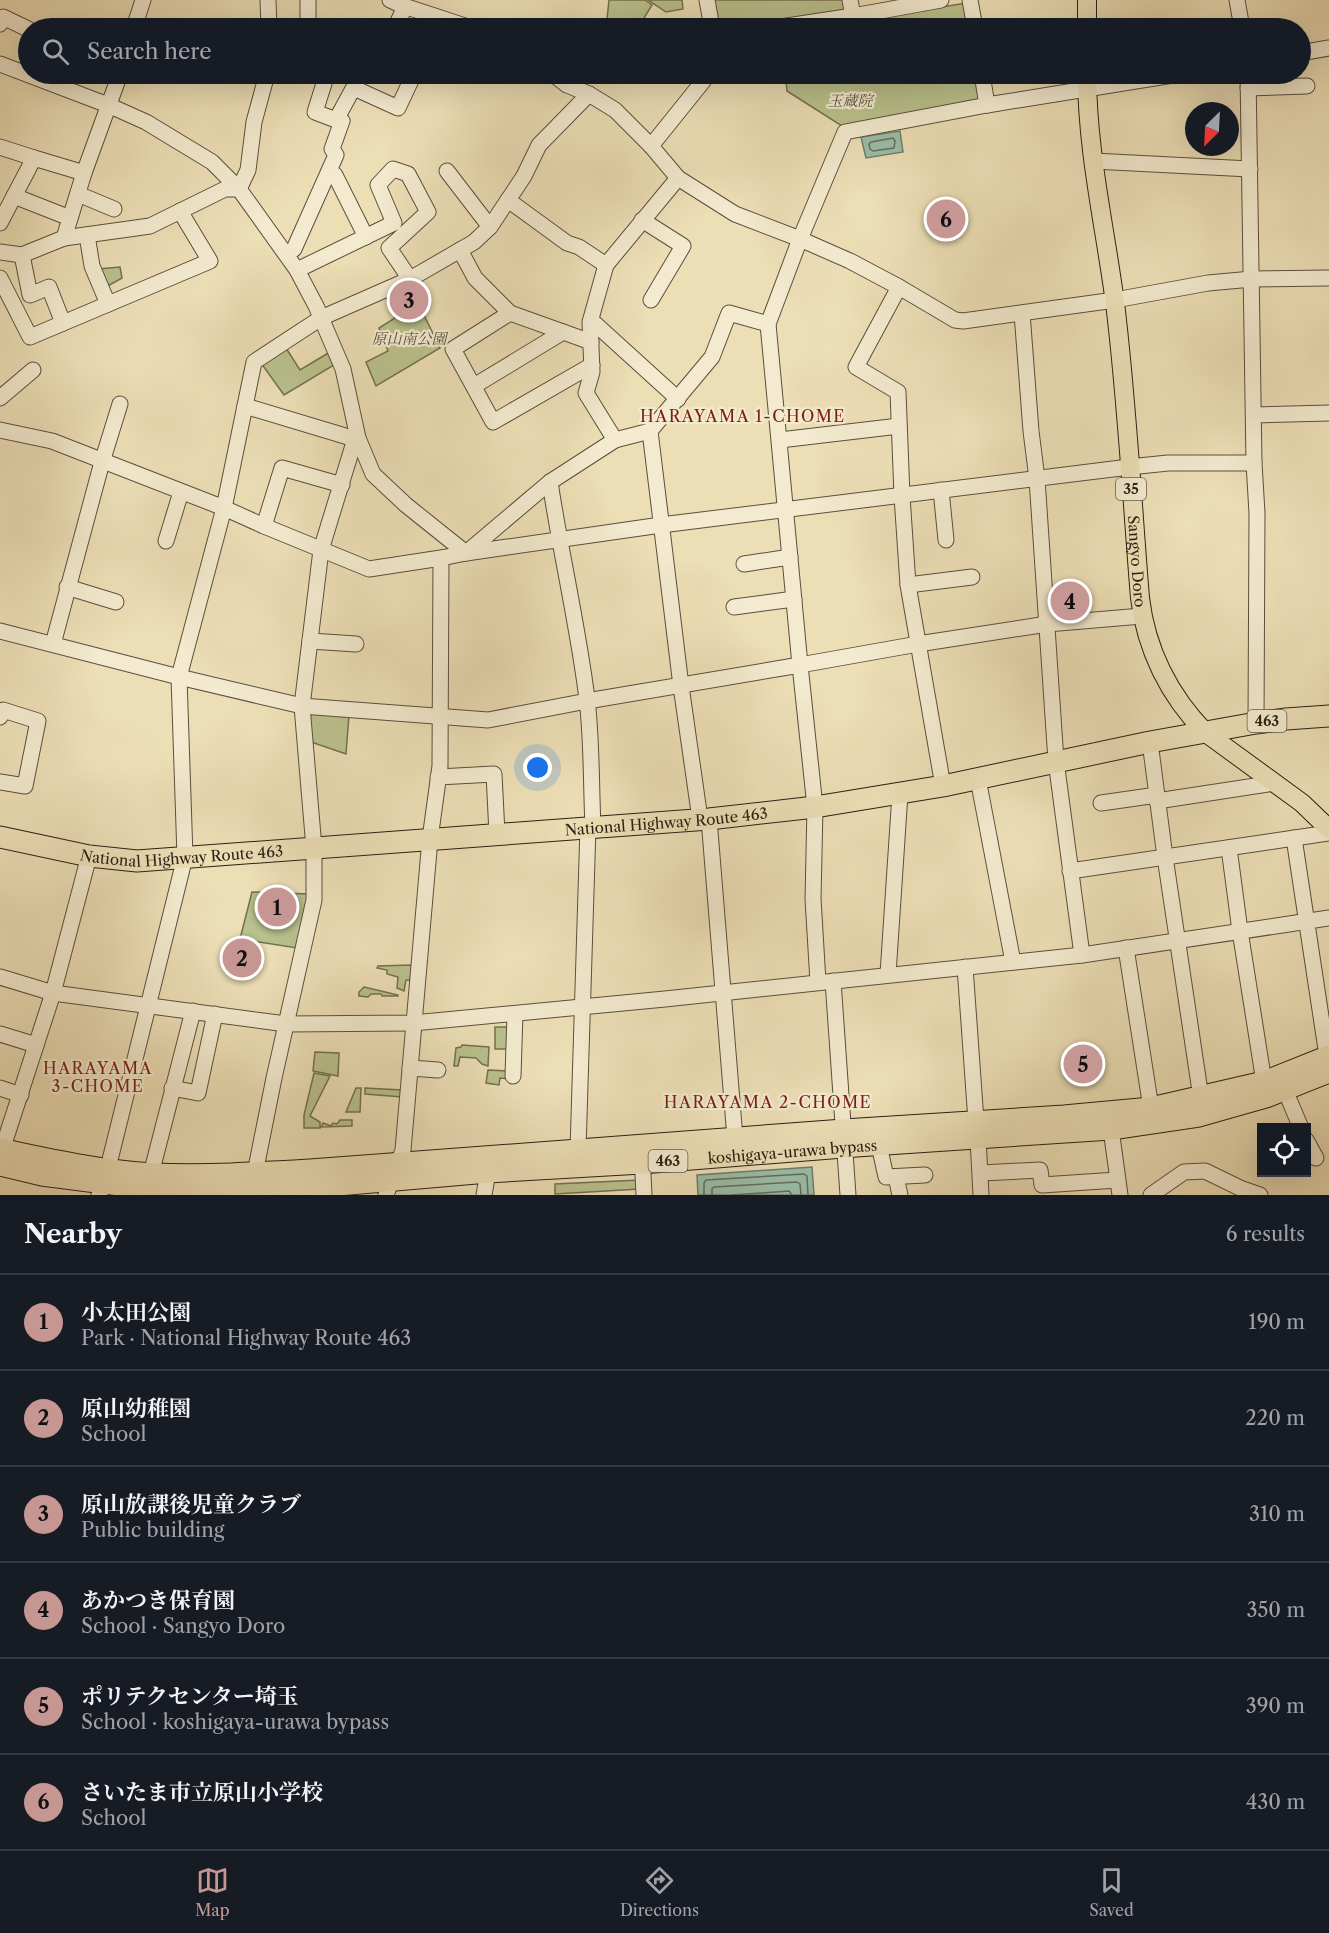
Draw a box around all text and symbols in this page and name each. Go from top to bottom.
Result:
search box [18,18,1311,84]
icon: search [39,35,72,68]
text: Search here [87,38,212,65]
park label: 玉蔵院 [827,91,875,110]
north arrow [1185,102,1239,156]
pin: 6 [926,196,966,242]
pin: 3 [390,278,428,322]
park label: 原山南公園 [371,329,449,348]
district label: HARAYAMA 1-CHOME [640,406,846,426]
road number: 35 [1116,478,1146,500]
street label: Sangyo Doro [1124,515,1151,608]
pin: 4 [1050,578,1090,624]
road number: 463 [1248,710,1286,732]
your location [523,753,552,782]
street label: National Highway Route 463 [564,803,769,839]
street label: National Highway Route 463 [79,841,284,871]
pin: 1 [258,884,296,930]
pin: 2 [222,936,262,980]
pin: 5 [1064,1042,1102,1086]
district label: HARAYAMA 3-CHOME [43,1058,153,1096]
district label: HARAYAMA 2-CHOME [664,1092,872,1112]
map controls [1257,1123,1311,1177]
button: locate [1257,1123,1311,1177]
street label: koshigaya-urawa bypass [707,1135,878,1167]
road number: 463 [648,1150,688,1172]
text: Nearby [24,1218,122,1250]
text: 6 results [1226,1222,1305,1246]
text: 小太田公園 [81,1299,191,1326]
text: 1 [39,1310,48,1334]
text: 190 m [1248,1310,1305,1334]
text: Park · National Highway Route 463 [81,1326,411,1350]
text: 原山幼稚園 [81,1395,191,1422]
text: 2 [38,1406,49,1430]
text: 220 m [1245,1406,1305,1430]
text: School [81,1422,146,1446]
text: 原山放課後児童クラブ [81,1491,301,1518]
text: 3 [38,1502,49,1526]
text: 310 m [1249,1502,1305,1526]
text: Public building [81,1518,224,1542]
text: あかつき保育園 [81,1587,235,1614]
text: 4 [38,1598,49,1622]
text: 350 m [1247,1598,1305,1622]
text: School · Sangyo Doro [81,1614,285,1638]
text: ポリテクセンター埼玉 [81,1683,299,1710]
text: 5 [38,1694,49,1718]
text: 390 m [1246,1694,1305,1718]
text: School · koshigaya-urawa bypass [81,1710,389,1734]
text: さいたま市立原山小学校 [81,1779,323,1806]
text: 6 [38,1790,49,1814]
text: 430 m [1246,1790,1305,1814]
text: School [81,1806,146,1830]
tab: Map [195,1864,230,1920]
tab: Directions [620,1864,699,1920]
tab: Saved [1089,1864,1134,1920]

